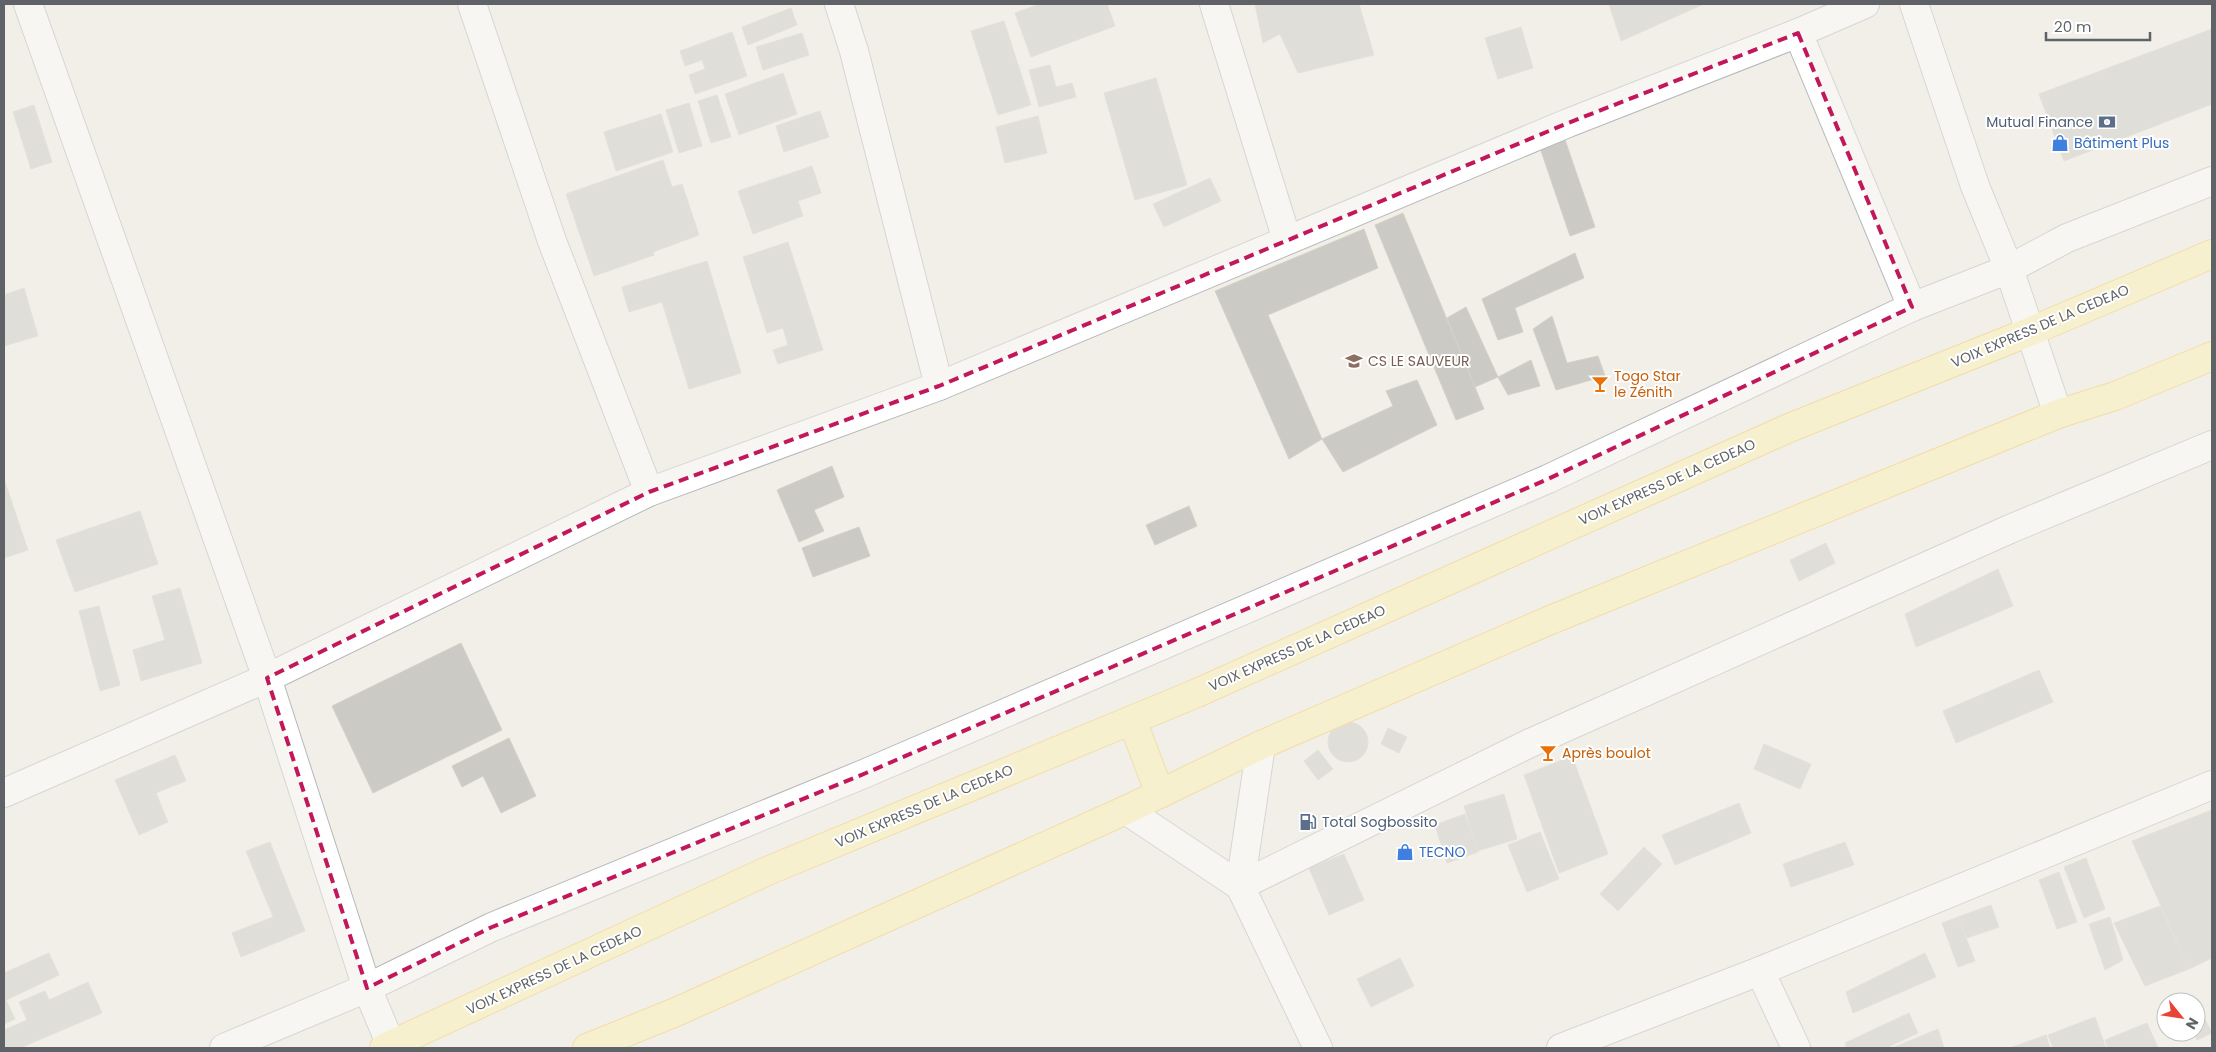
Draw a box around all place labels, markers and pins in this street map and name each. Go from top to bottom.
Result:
place label: Mutual Finance [1986,112,2093,132]
bank icon: Mutual Finance [2097,112,2117,132]
shop icon: Bâtiment Plus [2050,133,2070,153]
place label: Bâtiment Plus [2074,133,2169,153]
school or university icon: CS LE SAUVEUR [1344,351,1364,371]
place label: CS LE SAUVEUR [1368,351,1469,371]
place label: Togo Star le Zénith [1614,366,1681,402]
bar icon: Togo Star le Zénith [1590,374,1610,394]
bar icon: Après boulot [1538,743,1558,763]
place label: Après boulot [1562,743,1651,763]
fuel station icon: Total Sogbossito [1298,812,1318,832]
place label: Total Sogbossito [1322,812,1437,832]
shop icon: TECNO [1395,842,1415,862]
place label: TECNO [1419,842,1465,862]

